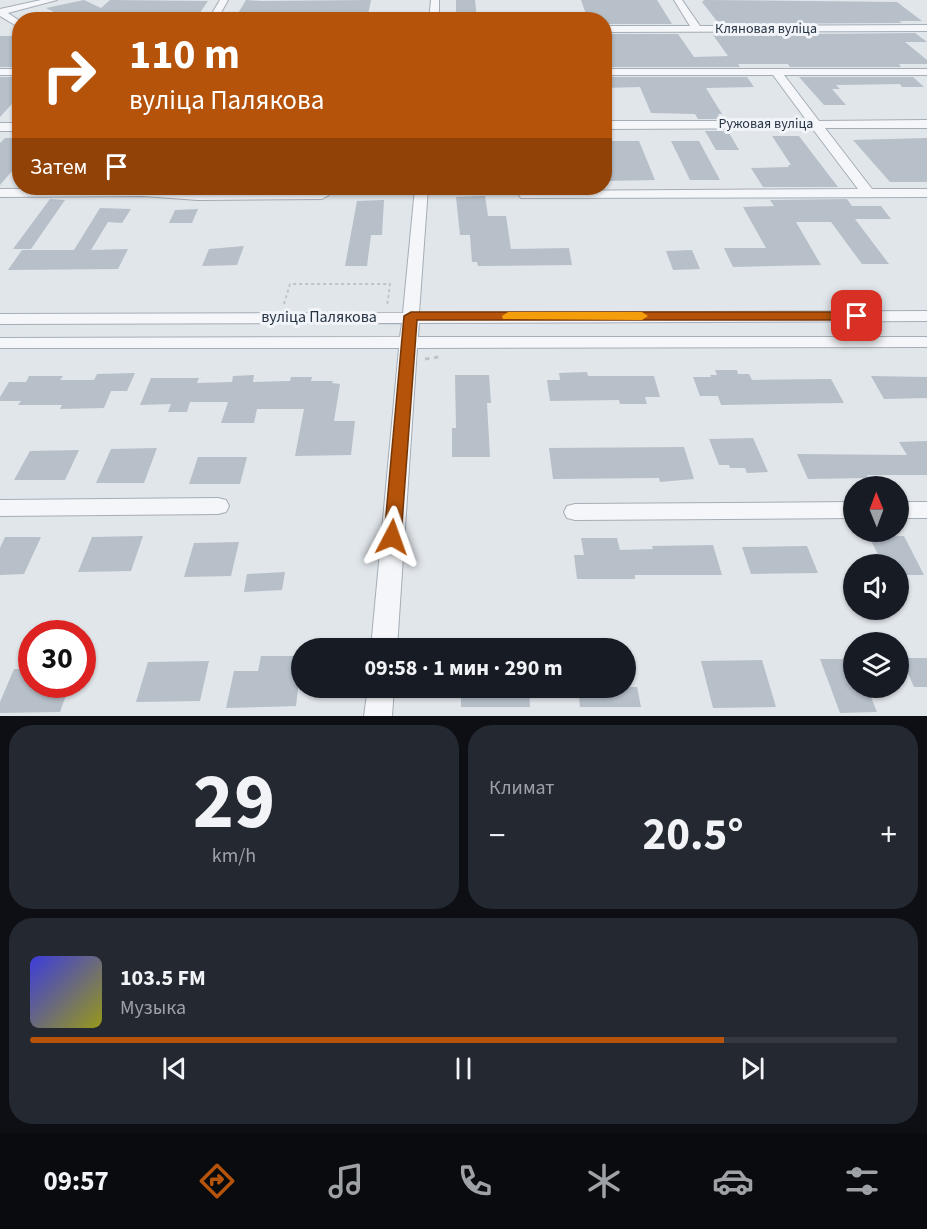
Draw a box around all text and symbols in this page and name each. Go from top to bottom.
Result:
street label: Кляновая вуліца [715,19,817,39]
text: 110 m [129,25,240,85]
icon: right [30,36,108,114]
text: вуліца Палякова [129,81,324,120]
street label: Ружовая вуліца [719,114,813,134]
icon: arrive [100,150,133,183]
text: Затем [30,151,88,183]
pin [831,290,882,341]
icon: arrive [840,299,873,332]
street label: вуліца Палякова [261,306,377,328]
north arrow [843,476,909,542]
map controls [843,476,909,698]
position arrow [360,505,424,569]
button: sound [843,554,909,620]
speed limit sign: 30 [18,620,96,698]
button: layers [843,632,909,698]
text: 09:58 · 1 мин · 290 m [364,652,563,684]
text: 29 [193,747,275,858]
text: Климат [489,774,555,802]
text: 20.5° [642,803,744,867]
text: − [489,812,505,859]
text: + [881,812,897,859]
text: km/h [212,842,256,870]
text: 103.5 FM [120,962,206,994]
text: Музыка [120,994,186,1022]
icon: previous [158,1052,191,1085]
icon: pause [447,1052,480,1085]
icon: next [736,1052,769,1085]
icon: directions [196,1160,238,1202]
icon: music [325,1160,367,1202]
icon: phone [454,1160,496,1202]
icon: climate [583,1160,625,1202]
icon: car [712,1160,754,1202]
icon: filters [841,1160,883,1202]
text: 09:57 [44,1162,109,1201]

